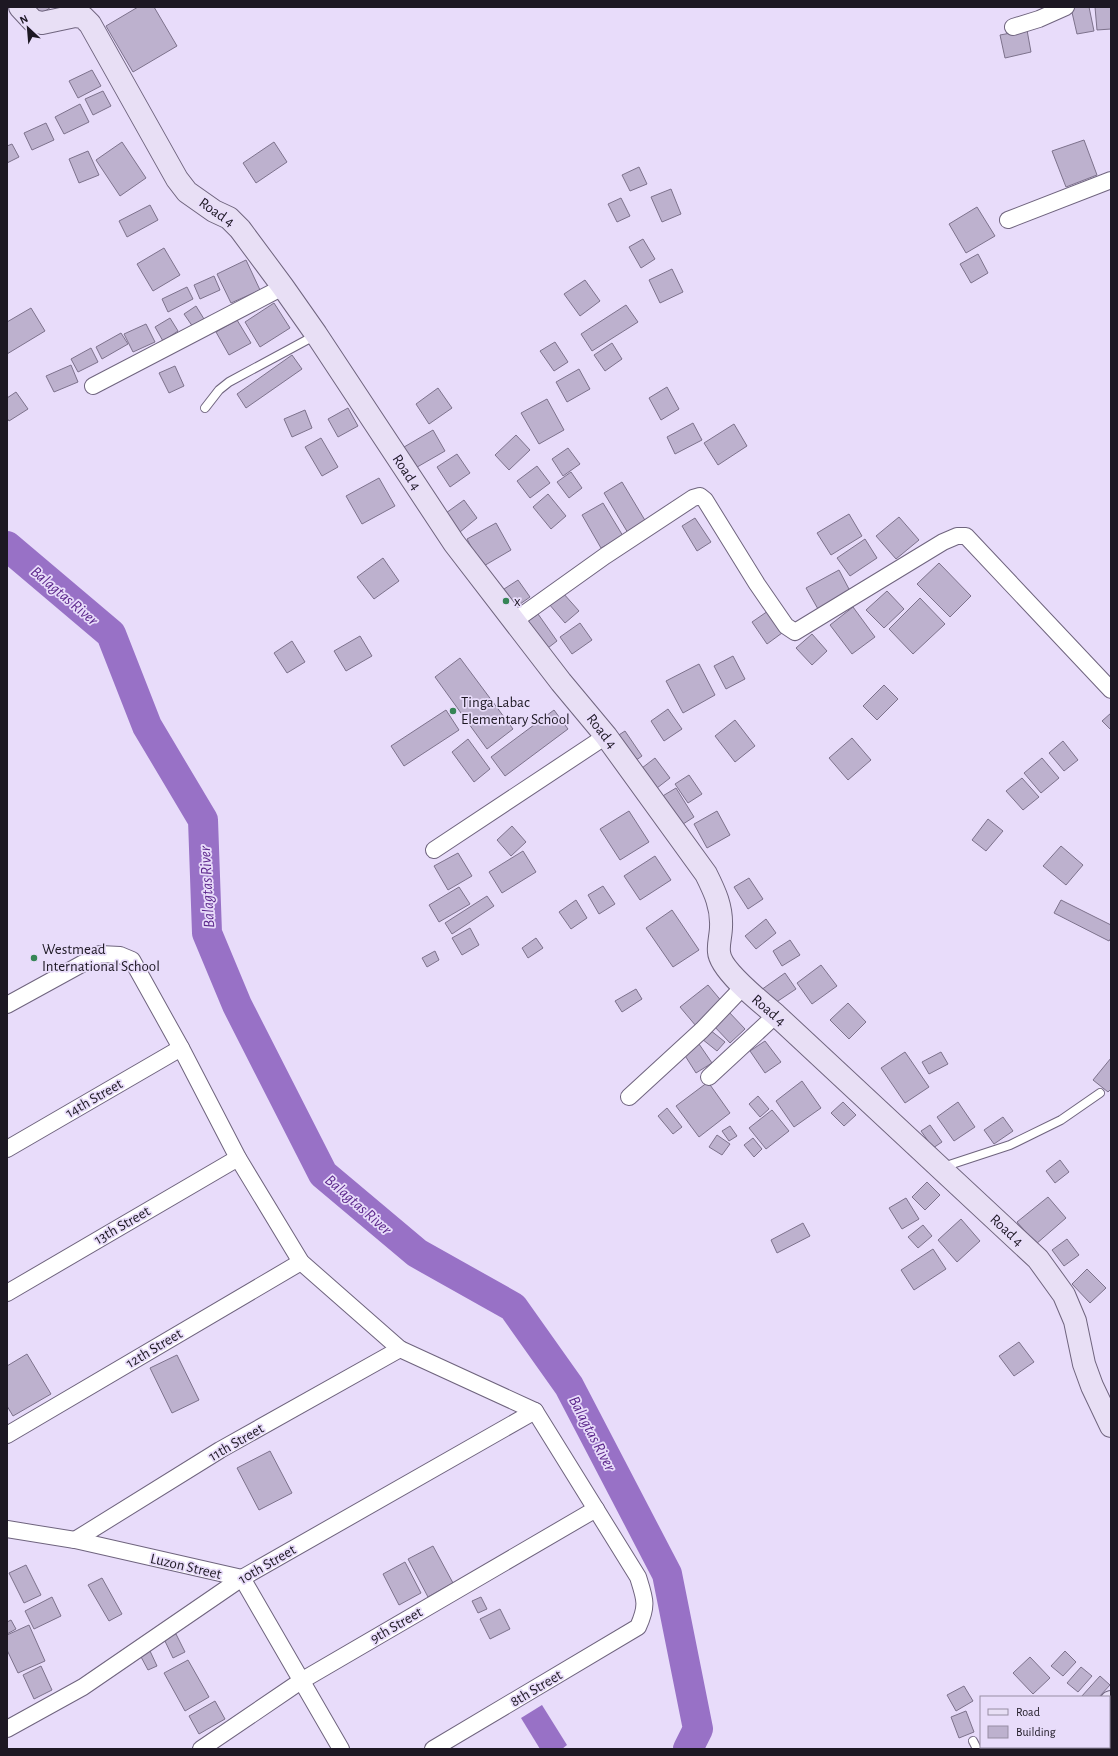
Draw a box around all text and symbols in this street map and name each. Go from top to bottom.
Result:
north arrow [8,8,48,48]
text: N [18,13,30,26]
street label: Road 4 [196,195,237,230]
street label: Road 4 [390,452,424,493]
water label: Balagtas River [28,563,102,629]
place label: x [514,594,521,609]
marker: x [501,596,511,606]
place label: Tinga Labac Elementary School [461,695,570,727]
marker: Tinga Labac Elementary School [448,706,458,716]
street label: Road 4 [584,711,620,752]
water label: Balagtas River [197,845,217,928]
place label: Westmead International School [42,942,160,974]
marker: Westmead International School [29,953,39,963]
street label: Road 4 [749,992,789,1029]
street label: 14th Street [63,1076,125,1121]
water label: Balagtas River [322,1172,395,1238]
street label: 13th Street [92,1203,153,1247]
street label: Road 4 [987,1211,1026,1249]
street label: 12th Street [124,1326,185,1371]
water label: Balagtas River [566,1393,619,1474]
street label: 11th Street [206,1421,266,1464]
street label: 10th Street [236,1542,299,1587]
street label: Luzon Street [149,1551,223,1582]
street label: 9th Street [368,1604,425,1646]
street label: 8th Street [508,1667,565,1710]
legend [980,1696,1110,1748]
text: Road [1016,1706,1040,1718]
text: Building [1016,1726,1056,1738]

